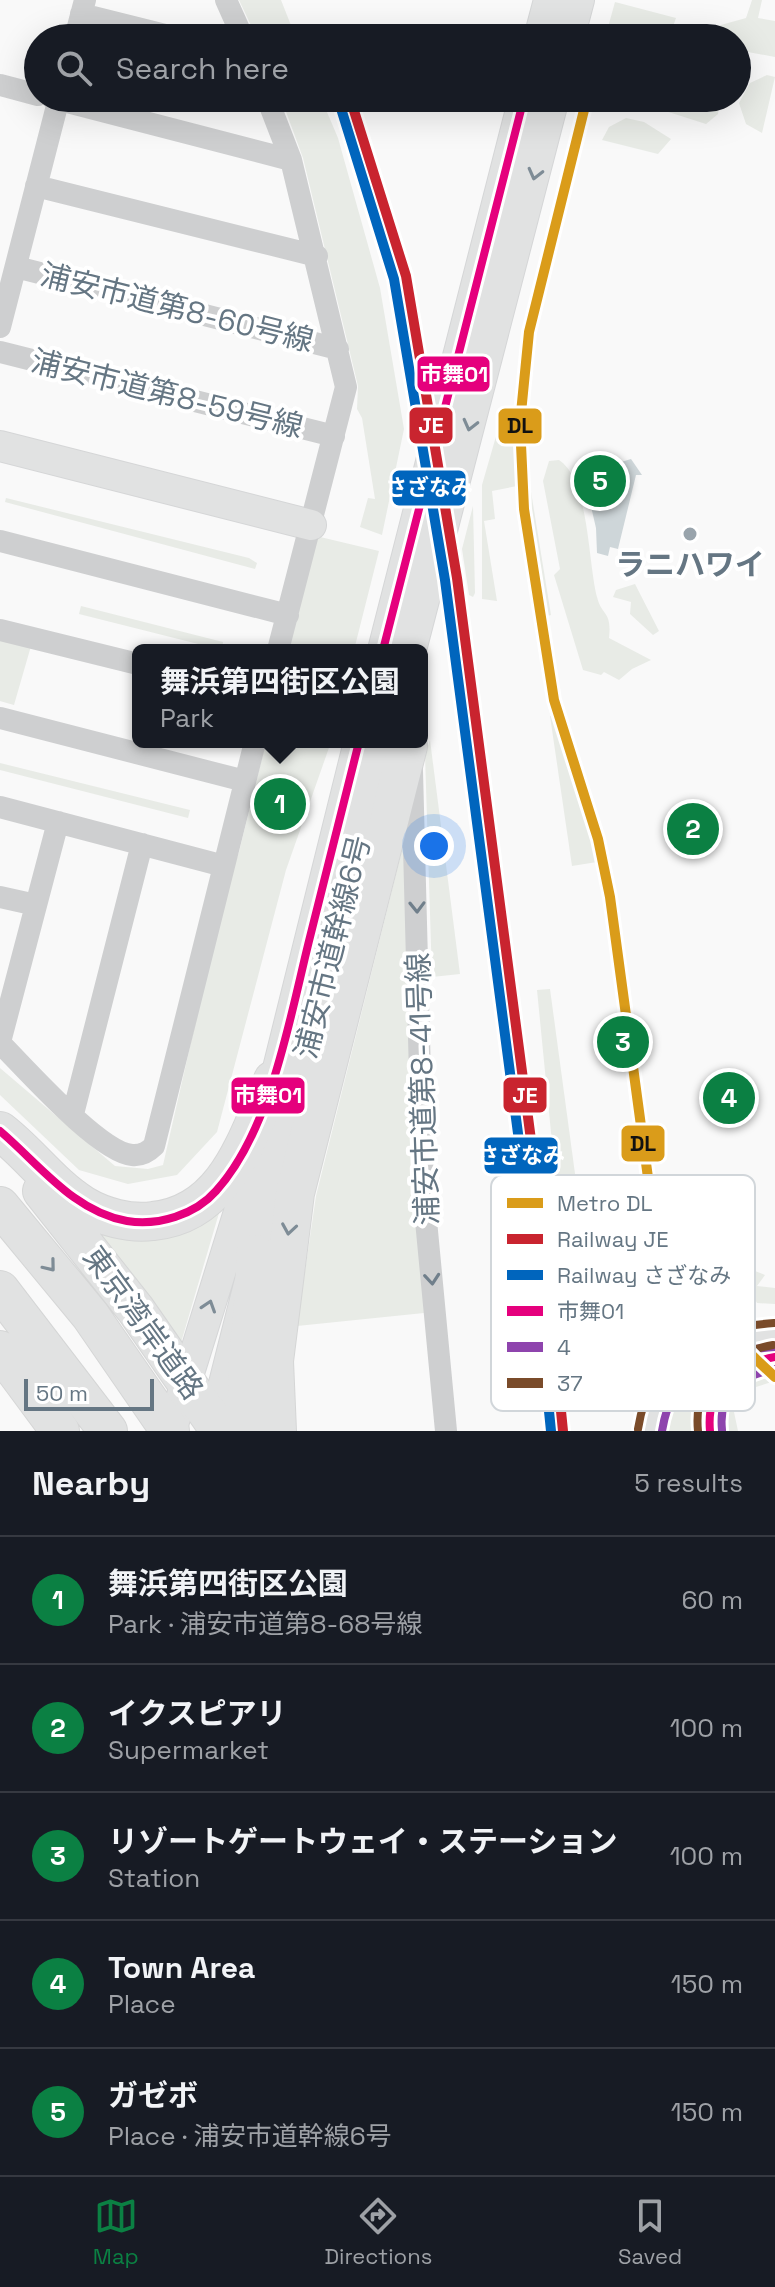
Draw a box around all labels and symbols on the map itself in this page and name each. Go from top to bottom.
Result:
one-way arrow [527,166,544,180]
street label: 浦安市道第8-60号線 [37,255,318,360]
street label: 浦安市道第8-59号線 [27,341,307,446]
line badge: 市舞01 [416,355,491,393]
text: 市舞01 [420,360,488,388]
line badge: JE [408,406,454,445]
line badge: DL [497,407,543,445]
text: JE [418,411,444,439]
text: DL [507,411,533,439]
one-way arrow [462,418,479,432]
pin: 5 [574,451,626,511]
line badge: さざなみ [391,469,467,507]
text: さざなみ [385,473,473,501]
marker: ラニハワイ [681,525,699,543]
place label: ラニハワイ [615,545,765,584]
pin: 1 [254,774,306,834]
pin: 2 [667,799,719,859]
your location [414,826,454,866]
street label: 浦安市道幹線6号 [286,831,379,1062]
one-way arrow [408,901,426,914]
street label: 浦安市道第8-41号線 [398,952,447,1226]
pin: 3 [597,1012,649,1072]
pin: 4 [703,1068,755,1128]
line badge: 市舞01 [230,1076,306,1115]
line badge: JE [502,1076,548,1114]
text: 市舞01 [234,1081,302,1109]
text: JE [512,1081,538,1109]
line badge: DL [620,1124,666,1163]
text: DL [630,1129,656,1157]
line badge: さざなみ [483,1136,559,1175]
text: さざなみ [477,1141,565,1169]
legend [491,1175,755,1411]
text: Metro DL [557,1189,653,1217]
one-way arrow [281,1222,298,1236]
text: Railway JE [557,1225,669,1253]
street label: 東京湾岸道路 [75,1238,212,1407]
one-way arrow [41,1257,55,1272]
text: Railway さざなみ [557,1261,731,1289]
one-way arrow [423,1273,440,1286]
text: 市舞01 [557,1297,624,1325]
one-way arrow [200,1299,216,1313]
text: 4 [557,1333,571,1361]
text: 37 [557,1369,583,1397]
scale bar [24,1375,154,1411]

